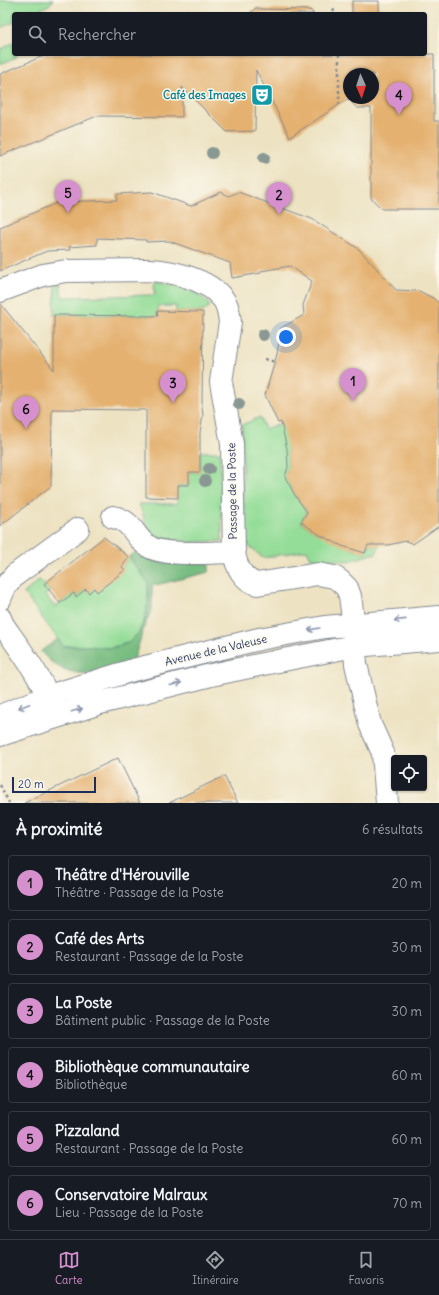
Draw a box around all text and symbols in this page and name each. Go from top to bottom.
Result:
search box [12,12,427,56]
icon: search [26,23,48,45]
text: Rechercher [58,25,136,44]
north arrow [343,68,379,104]
theatre icon: Café des Images [249,82,275,108]
pin: 4 [386,82,412,115]
place label: Café des Images [163,88,246,103]
pin: 5 [55,180,81,213]
pin: 2 [266,182,292,215]
your location [276,327,296,347]
pin: 1 [340,368,366,401]
pin: 3 [160,370,186,403]
pin: 6 [13,396,39,429]
street label: Passage de la Poste [224,442,240,540]
one-way arrow [394,616,407,624]
one-way arrow [308,625,321,633]
street label: Avenue de la Valeuse [164,631,268,669]
one-way arrow [169,680,182,687]
one-way arrow [19,703,31,711]
one-way arrow [70,706,83,713]
map controls [391,755,427,791]
button: locate [391,755,427,791]
scale bar [12,775,96,794]
text: 20 m [18,777,44,791]
text: À proximité [16,818,102,840]
text: 6 résultats [362,821,423,838]
text: Théâtre d'Hérouville [55,865,190,884]
text: 1 [27,875,33,892]
text: 20 m [392,875,422,892]
text: Théâtre · Passage de la Poste [55,884,224,901]
text: Café des Arts [55,929,144,948]
text: 2 [26,939,34,956]
text: 30 m [392,939,422,956]
text: Restaurant · Passage de la Poste [55,948,243,965]
text: La Poste [55,993,112,1012]
text: 3 [26,1003,34,1020]
text: 30 m [392,1003,422,1020]
text: Bâtiment public · Passage de la Poste [55,1012,270,1029]
text: Bibliothèque communautaire [55,1057,250,1076]
text: 4 [26,1067,34,1084]
text: 60 m [391,1067,422,1084]
text: Bibliothèque [55,1076,127,1093]
text: Pizzaland [55,1121,120,1140]
text: 5 [26,1131,34,1148]
text: 60 m [391,1131,422,1148]
text: Restaurant · Passage de la Poste [55,1140,243,1157]
text: Conservatoire Malraux [55,1185,207,1204]
text: 6 [26,1195,34,1212]
text: 70 m [393,1195,422,1212]
text: Lieu · Passage de la Poste [55,1204,203,1221]
tab: Carte [55,1249,82,1287]
tab: Itinéraire [192,1249,239,1287]
tab: Favoris [349,1249,384,1287]

